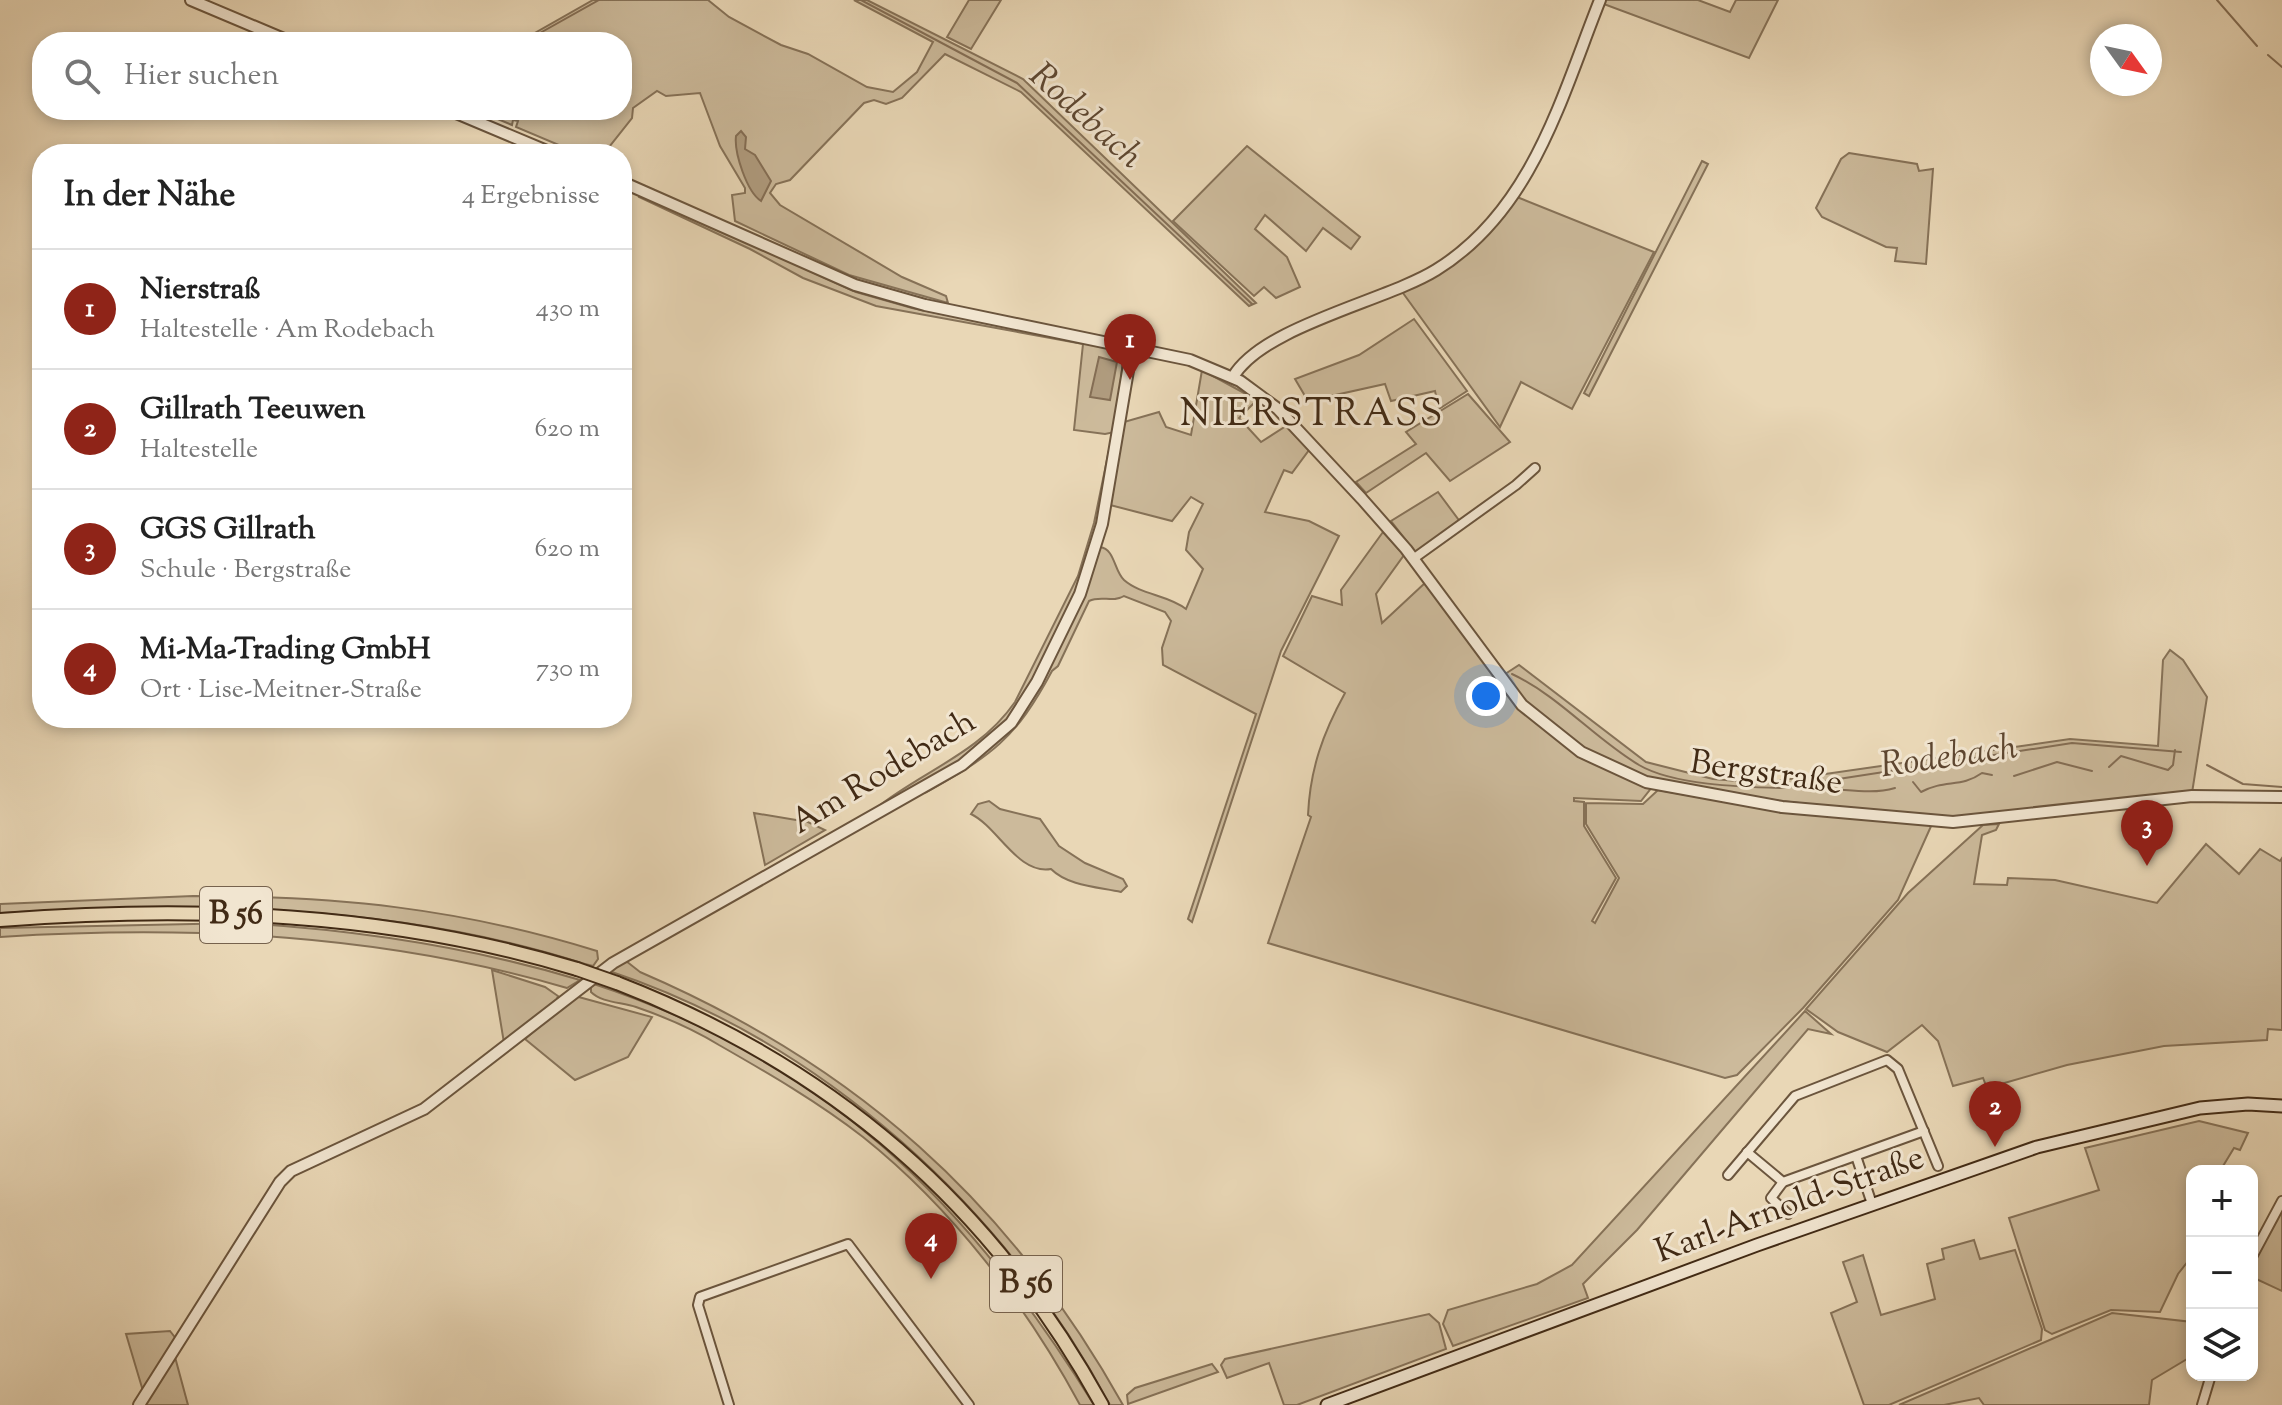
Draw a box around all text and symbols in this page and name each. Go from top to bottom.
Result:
north arrow [2090,24,2162,96]
search box [32,32,632,120]
water label: Rodebach [1016,52,1154,183]
icon: search [60,54,104,98]
text: Hier suchen [124,55,279,98]
text: In der Nähe [64,172,235,221]
text: 4 Ergebnisse [462,178,600,215]
text: Nierstraß [140,269,260,312]
text: 1 [86,291,94,328]
text: 430 m [536,291,600,328]
text: Haltestelle · Am Rodebach [140,312,435,349]
pin: 1 [1104,314,1156,380]
text: Gillrath Teeuwen [140,389,366,432]
district label: NIERSTRASS [1180,389,1444,443]
text: 2 [84,411,96,448]
text: 620 m [534,411,600,448]
text: Haltestelle [140,432,258,469]
text: GGS Gillrath [140,509,316,552]
text: 3 [85,531,95,568]
text: 620 m [534,531,600,568]
text: Schule · Bergstraße [140,552,351,589]
text: Mi-Ma-Trading GmbH [140,629,430,672]
text: 4 [83,651,97,688]
text: 730 m [536,651,600,688]
text: Ort · Lise-Meitner-Straße [140,672,422,709]
your location [1466,676,1506,716]
street label: Am Rodebach [782,698,986,848]
water label: Rodebach [1877,723,2021,793]
street label: Bergstraße [1686,739,1846,809]
pin: 3 [2121,800,2173,866]
road number: B 56 [200,887,272,943]
pin: 2 [1969,1081,2021,1147]
street label: Karl-Arnold-Straße [1649,1135,1931,1277]
map controls [2186,1165,2258,1381]
button: + [2186,1165,2258,1237]
pin: 4 [905,1213,957,1279]
button: − [2186,1237,2258,1309]
road number: B 56 [990,1256,1062,1312]
button: layers [2186,1309,2258,1381]

